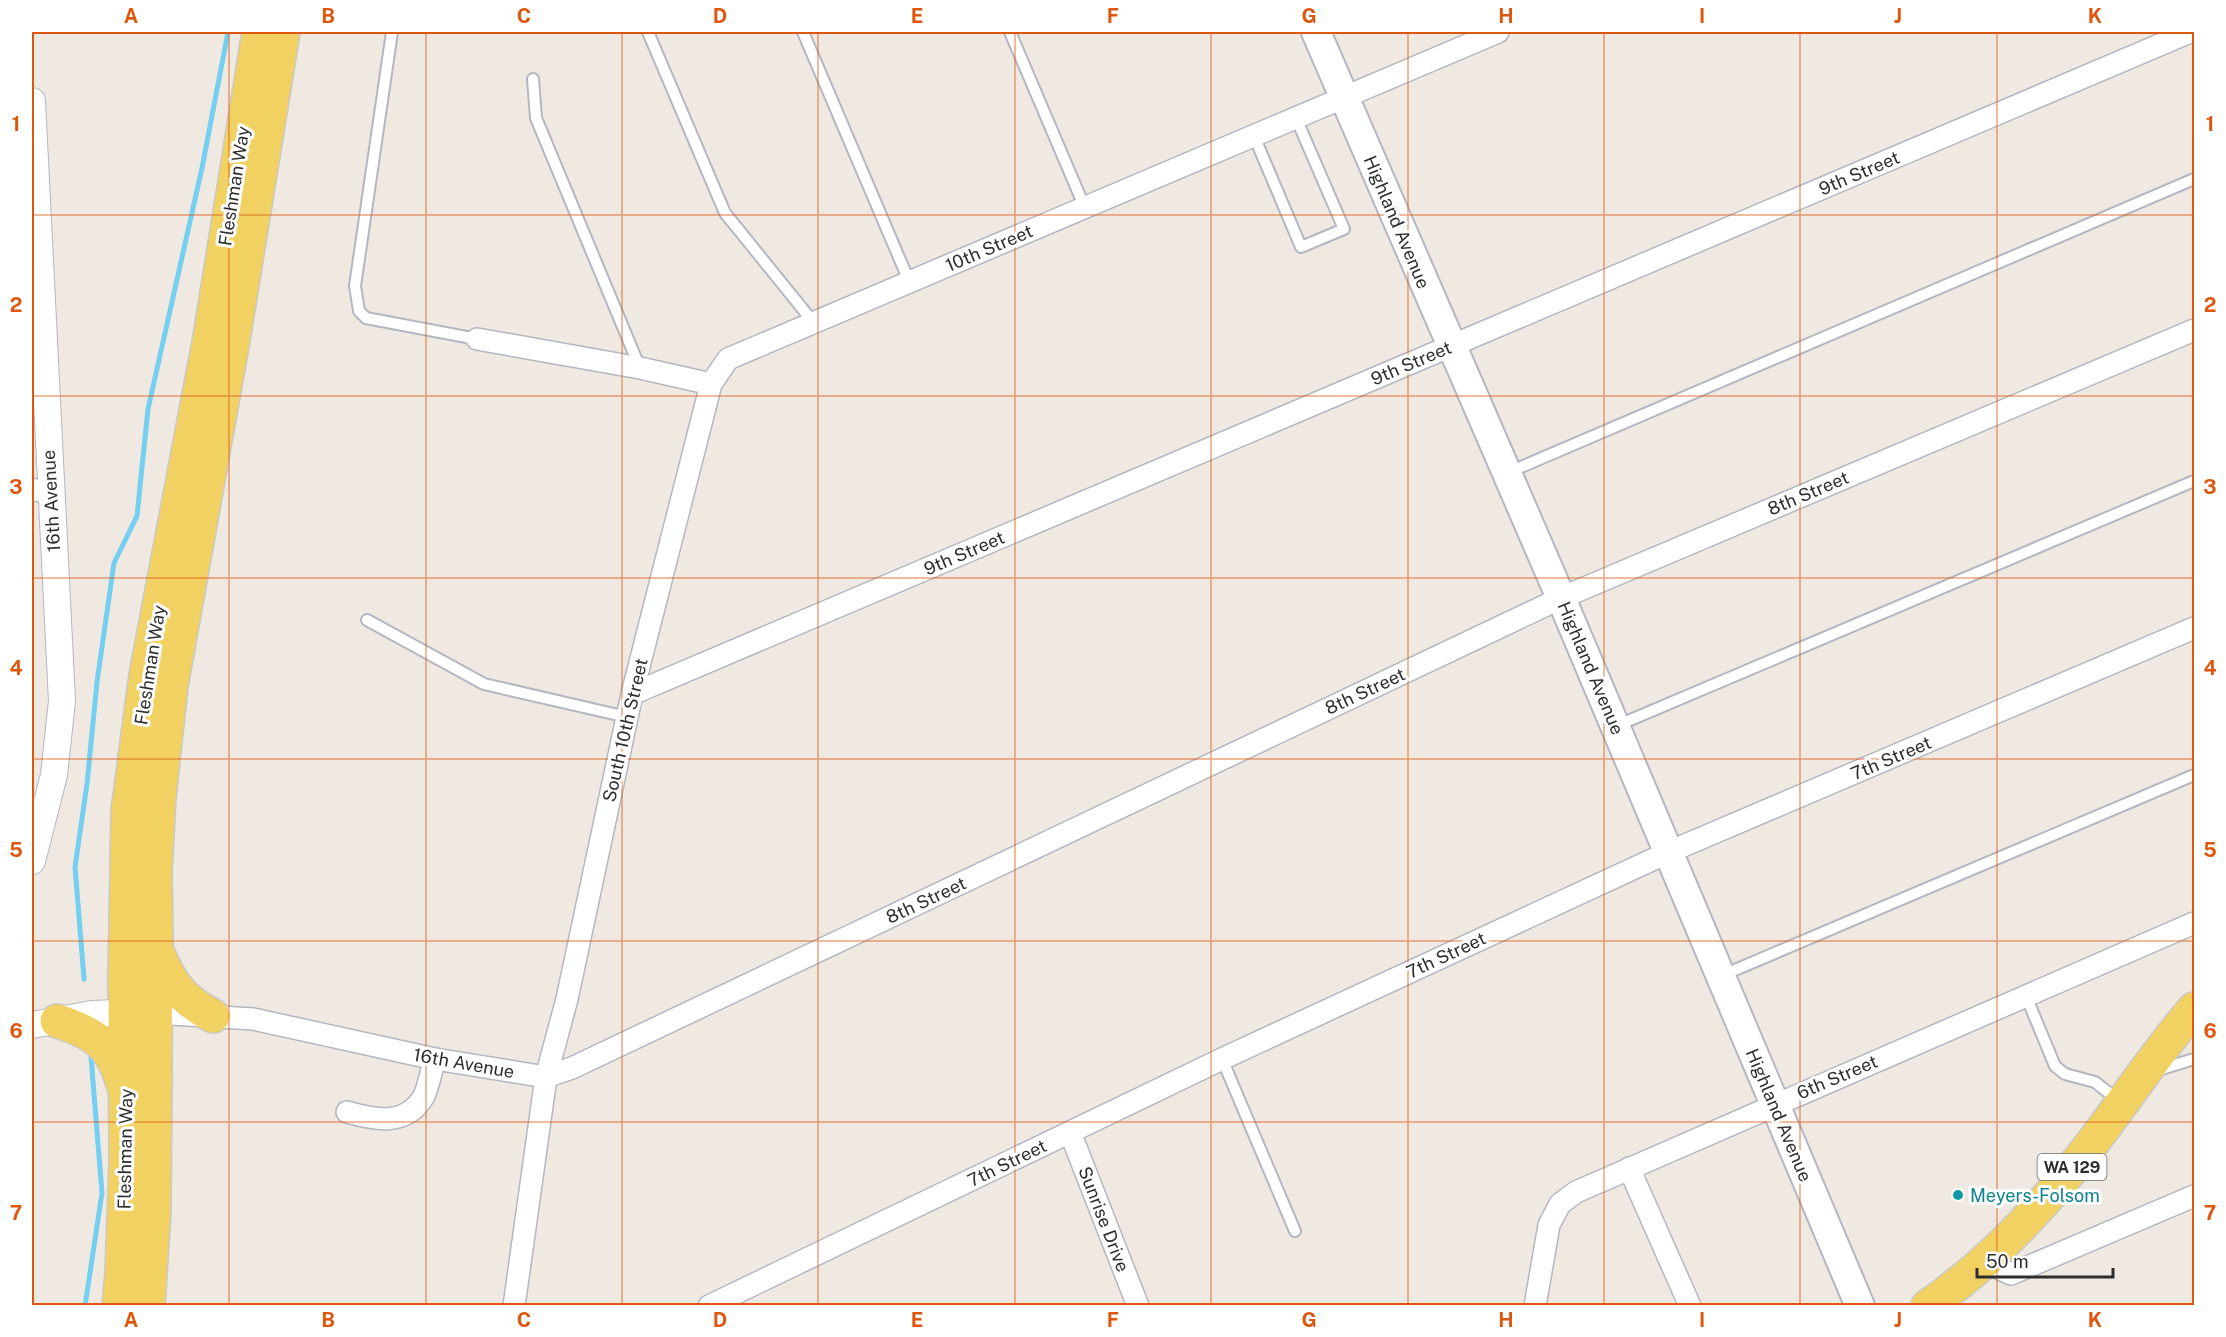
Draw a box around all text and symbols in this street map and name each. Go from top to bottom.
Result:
text: A [124,4,138,28]
text: B [321,4,335,28]
text: C [517,4,531,28]
text: D [713,4,727,28]
text: E [911,4,923,28]
text: F [1107,4,1119,28]
text: G [1301,4,1317,28]
text: H [1498,4,1514,28]
text: I [1699,4,1705,28]
text: J [1894,4,1902,28]
text: K [2088,4,2102,28]
text: 1 [12,112,20,136]
text: 1 [2206,112,2214,136]
street label: Fleshman Way [214,124,254,247]
street label: 9th Street [1816,147,1902,199]
street label: Highland Avenue [1360,152,1434,292]
street label: 10th Street [942,220,1036,276]
text: 2 [10,293,22,317]
text: 2 [2204,293,2216,317]
street label: 9th Street [1368,337,1454,389]
street label: 16th Avenue [38,449,64,553]
street label: 8th Street [1764,467,1852,519]
text: 3 [9,475,23,499]
text: 3 [2203,475,2217,499]
street label: 9th Street [921,527,1007,579]
street label: Highland Avenue [1554,598,1628,738]
street label: Fleshman Way [130,603,170,726]
text: 4 [9,656,23,680]
street label: South 10th Street [598,656,652,804]
text: 4 [2203,656,2217,680]
street label: 8th Street [1322,663,1408,719]
street label: 7th Street [1848,732,1934,784]
text: 5 [9,838,23,862]
text: 5 [2203,838,2217,862]
street label: 8th Street [883,872,969,928]
street label: 7th Street [1403,927,1489,983]
text: 6 [9,1019,23,1043]
text: 6 [2203,1019,2217,1043]
street label: 16th Avenue [412,1044,516,1082]
street label: Highland Avenue [1742,1045,1816,1185]
street label: 6th Street [1794,1051,1880,1103]
street label: Fleshman Way [113,1088,137,1210]
street label: 7th Street [964,1135,1050,1191]
road number: WA 129 [2038,1154,2106,1180]
street label: Sunrise Drive [1074,1163,1134,1275]
place label: Meyers-Folsom [1970,1185,2100,1206]
marker: Meyers-Folsom [1951,1188,1965,1202]
text: 7 [10,1201,22,1225]
text: 7 [2204,1201,2216,1225]
scale bar [1977,1241,2114,1279]
text: 50 m [1986,1251,2029,1272]
text: A [124,1308,138,1332]
text: B [321,1308,335,1332]
text: C [517,1308,531,1332]
text: D [713,1308,727,1332]
text: E [911,1308,923,1332]
text: F [1107,1308,1119,1332]
text: G [1301,1308,1317,1332]
text: H [1498,1308,1514,1332]
text: I [1699,1308,1705,1332]
text: J [1894,1308,1902,1332]
text: K [2088,1308,2102,1332]

